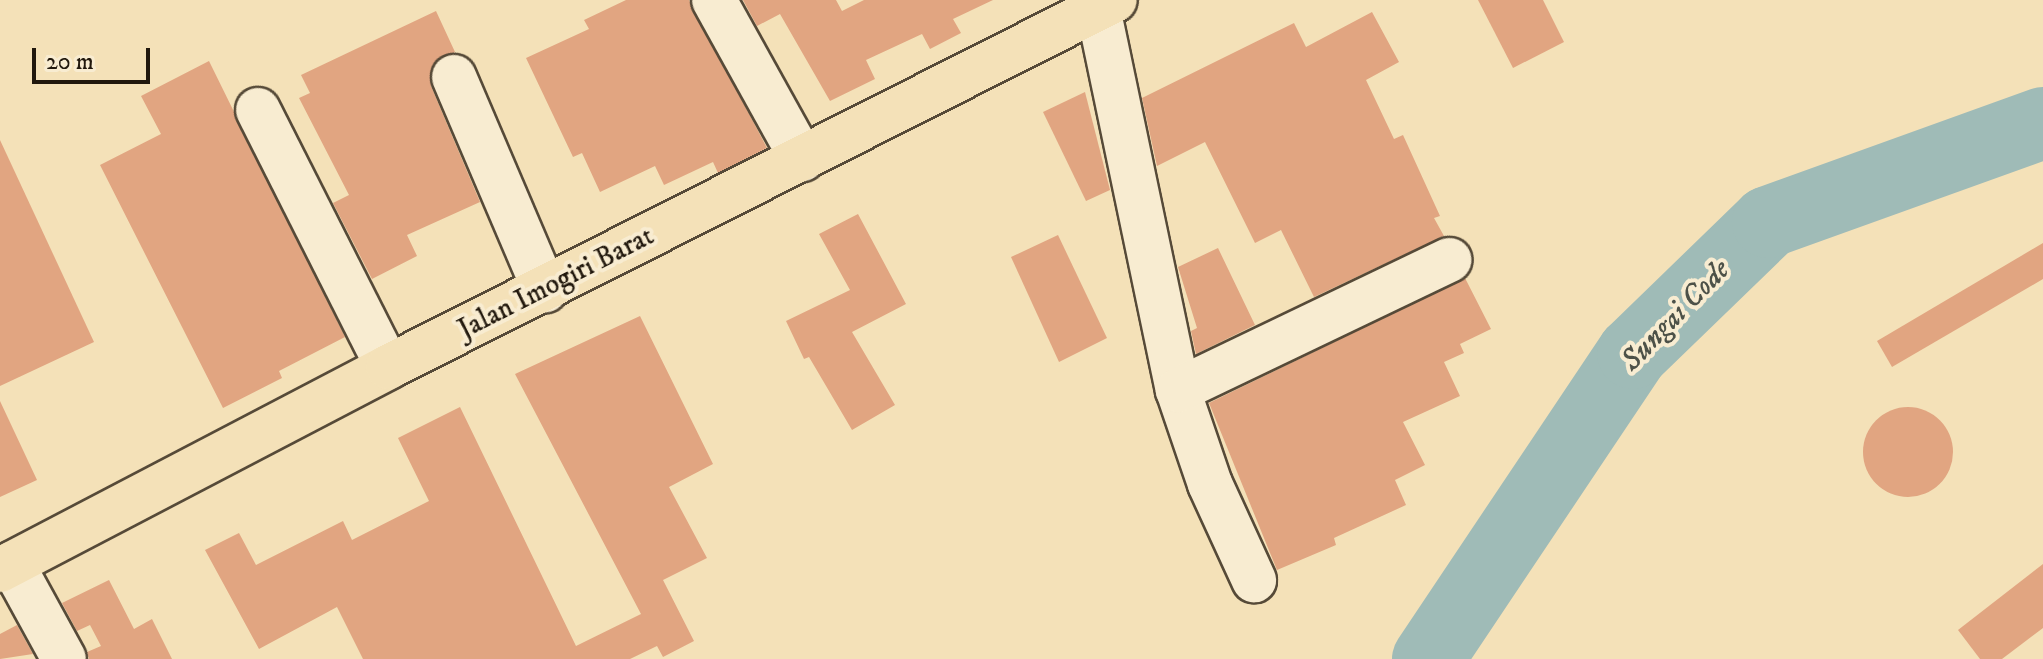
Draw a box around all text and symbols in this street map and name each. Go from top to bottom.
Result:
scale bar [36,32,154,82]
text: 20 m [46,47,94,77]
street label: Jalan Imogiri Barat [453,219,659,347]
water label: Sungai Code [1614,253,1738,379]

